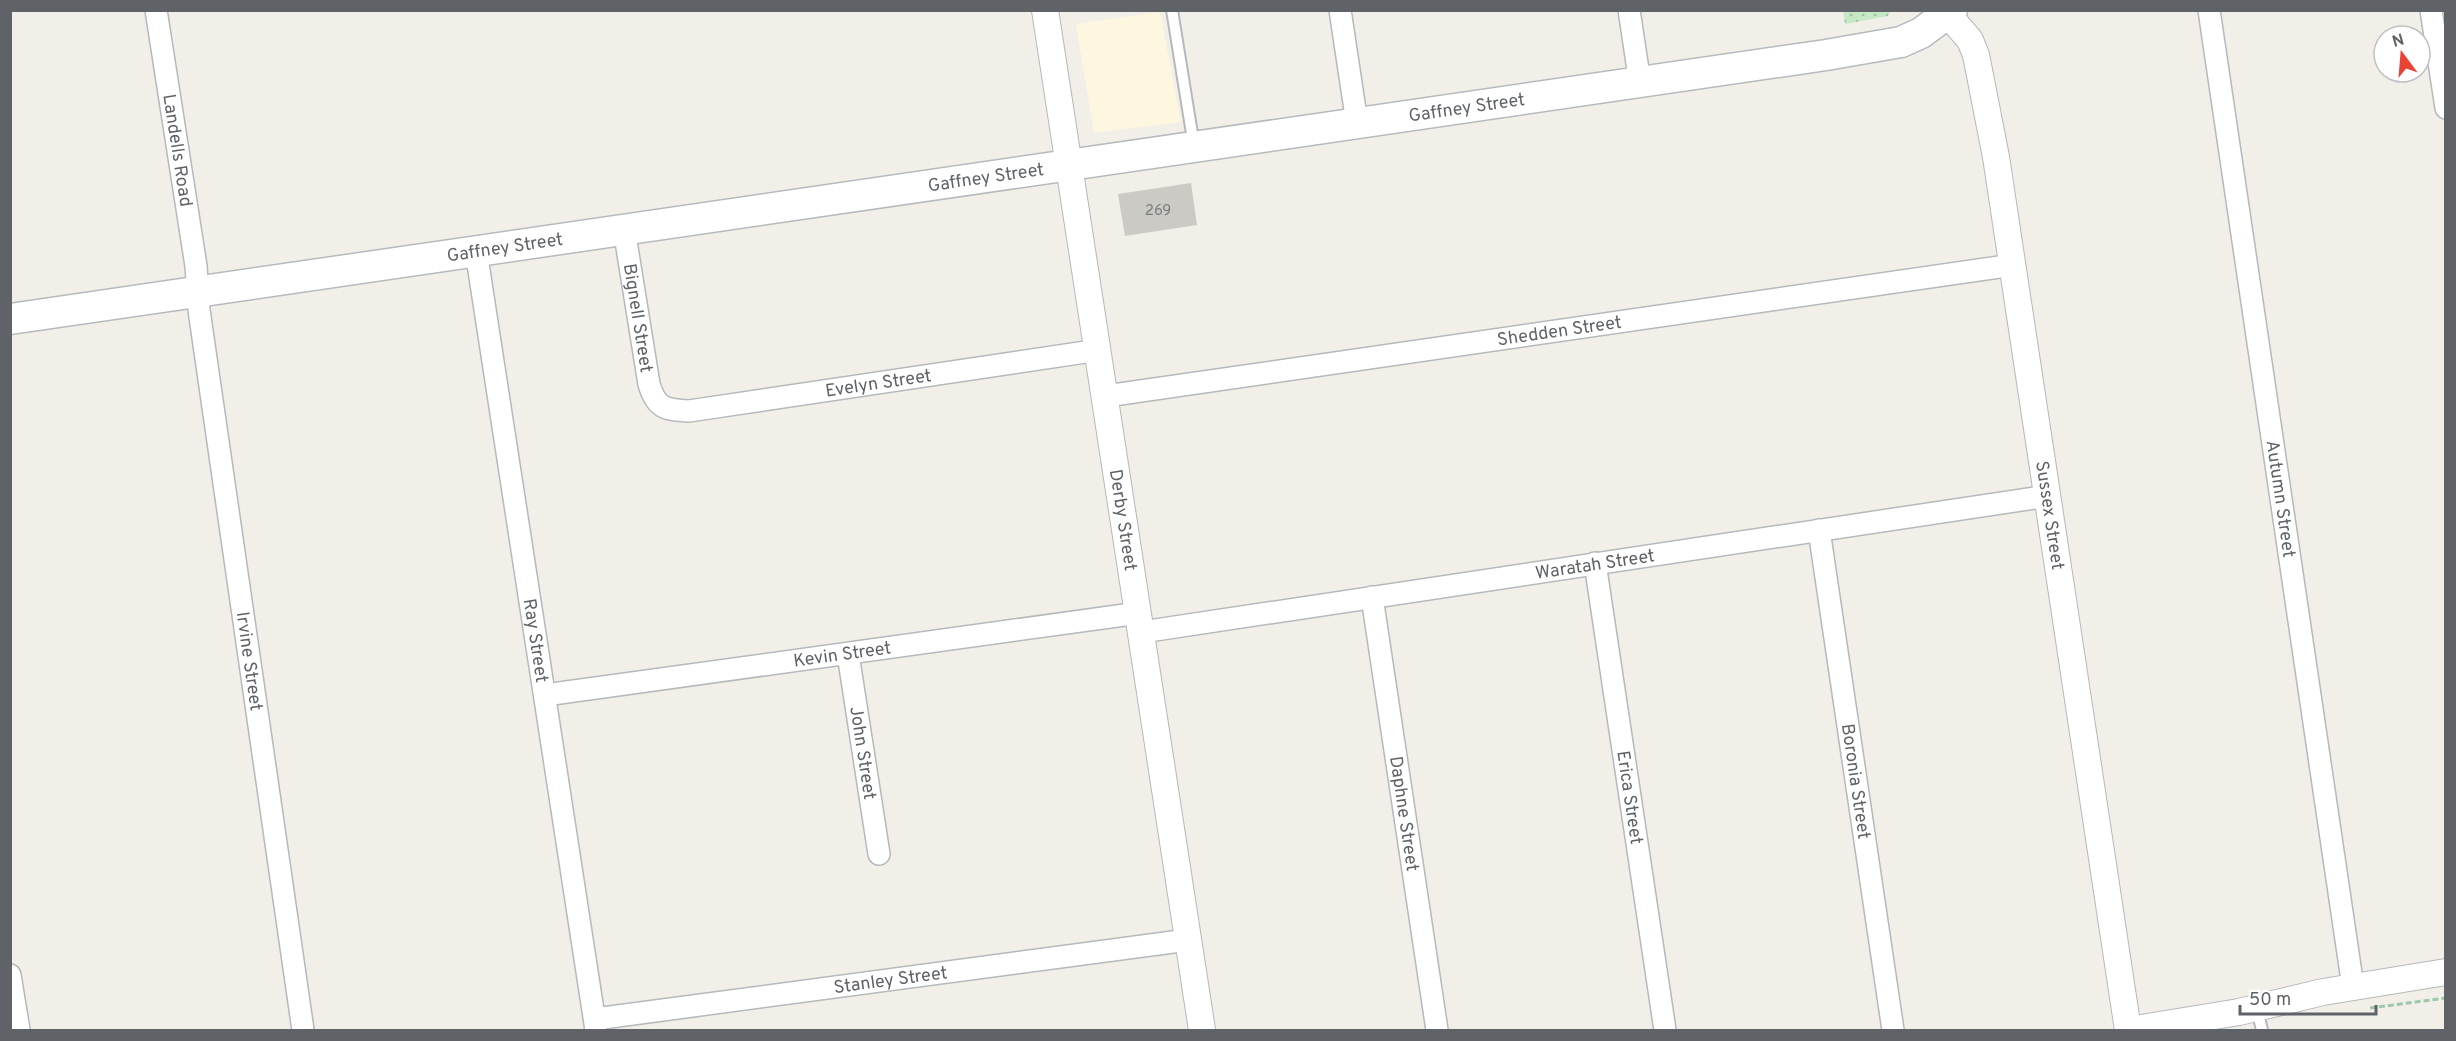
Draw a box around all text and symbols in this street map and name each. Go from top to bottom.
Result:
north arrow [2372,24,2432,84]
text: N [2390,30,2407,53]
street label: Gaffney Street [1407,89,1527,129]
street label: Landells Road [156,93,197,209]
street label: Gaffney Street [926,159,1046,198]
house number: 269 [1145,202,1171,221]
street label: Gaffney Street [445,229,565,268]
street label: Bignell Street [617,262,657,374]
street label: Shedden Street [1496,312,1623,352]
street label: Evelyn Street [824,365,933,404]
street label: Autumn Street [2260,439,2300,559]
street label: Sussex Street [2029,459,2068,571]
street label: Derby Street [1103,468,1141,573]
street label: Waratah Street [1534,545,1656,586]
street label: Ray Street [517,597,552,684]
street label: Irvine Street [230,610,267,712]
street label: Kevin Street [792,637,893,674]
street label: John Street [843,705,880,801]
street label: Boronia Street [1835,722,1875,841]
street label: Erica Street [1610,749,1647,846]
street label: Daphne Street [1383,755,1423,873]
street label: Stanley Street [832,962,949,1000]
scale bar [2240,978,2376,1016]
text: 50 m [2249,989,2291,1012]

